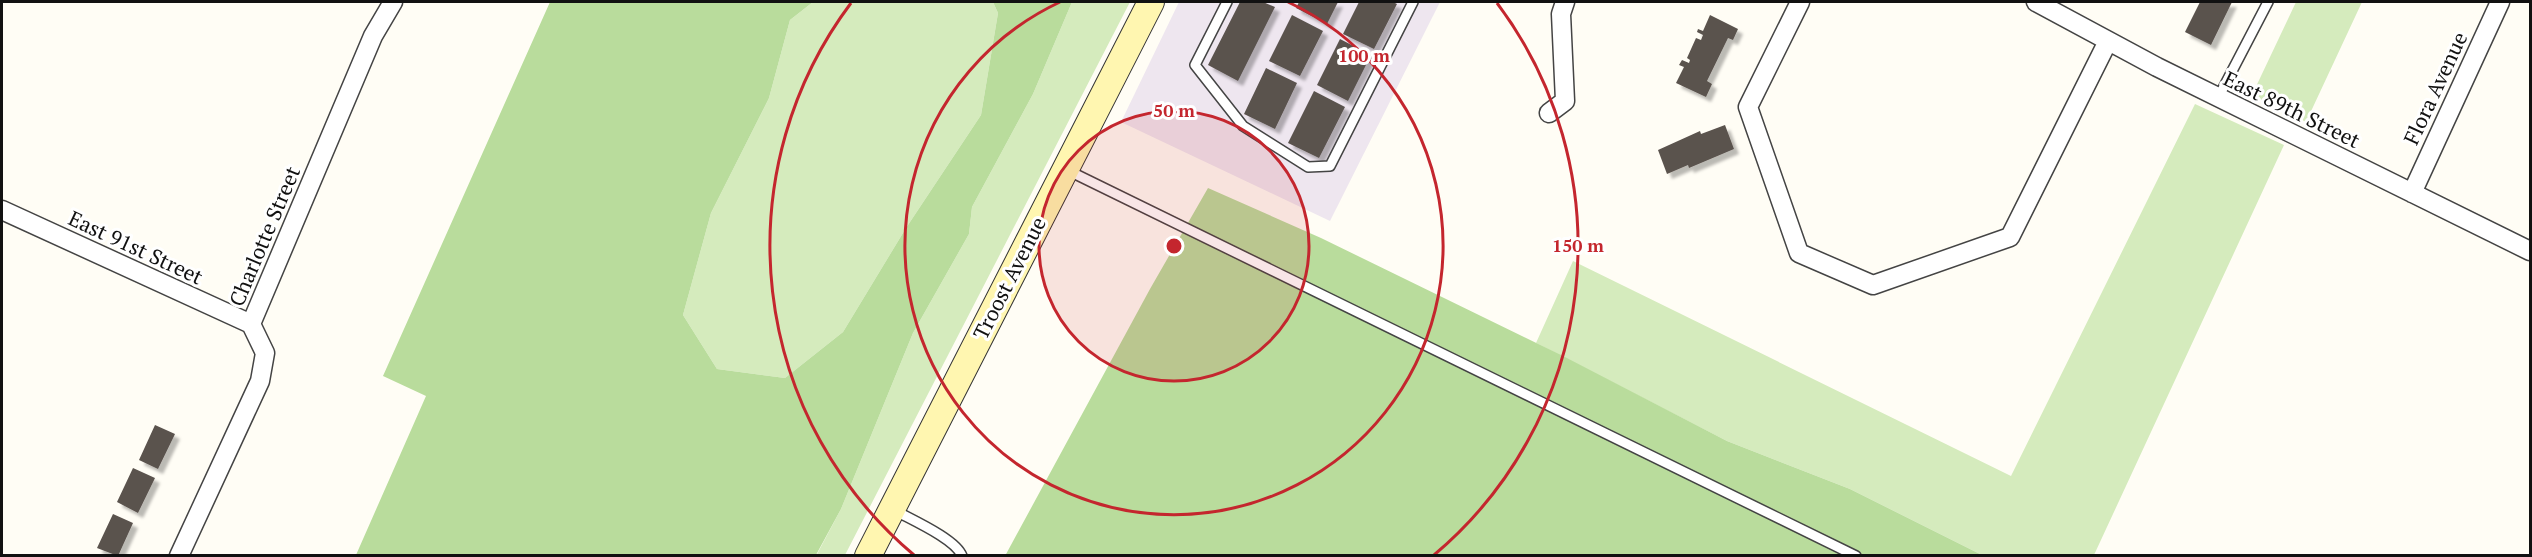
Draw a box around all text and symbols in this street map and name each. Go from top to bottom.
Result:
street label: Flora Avenue [2397,27,2473,149]
text: 100 m [1338,43,1390,67]
street label: East 89th Street [2219,64,2365,154]
text: 50 m [1153,98,1195,122]
street label: Charlotte Street [222,162,306,310]
street label: East 91st Street [64,204,208,290]
street label: Troost Avenue [966,212,1052,344]
text: 150 m [1552,233,1604,257]
centre of rings [1164,236,1184,256]

